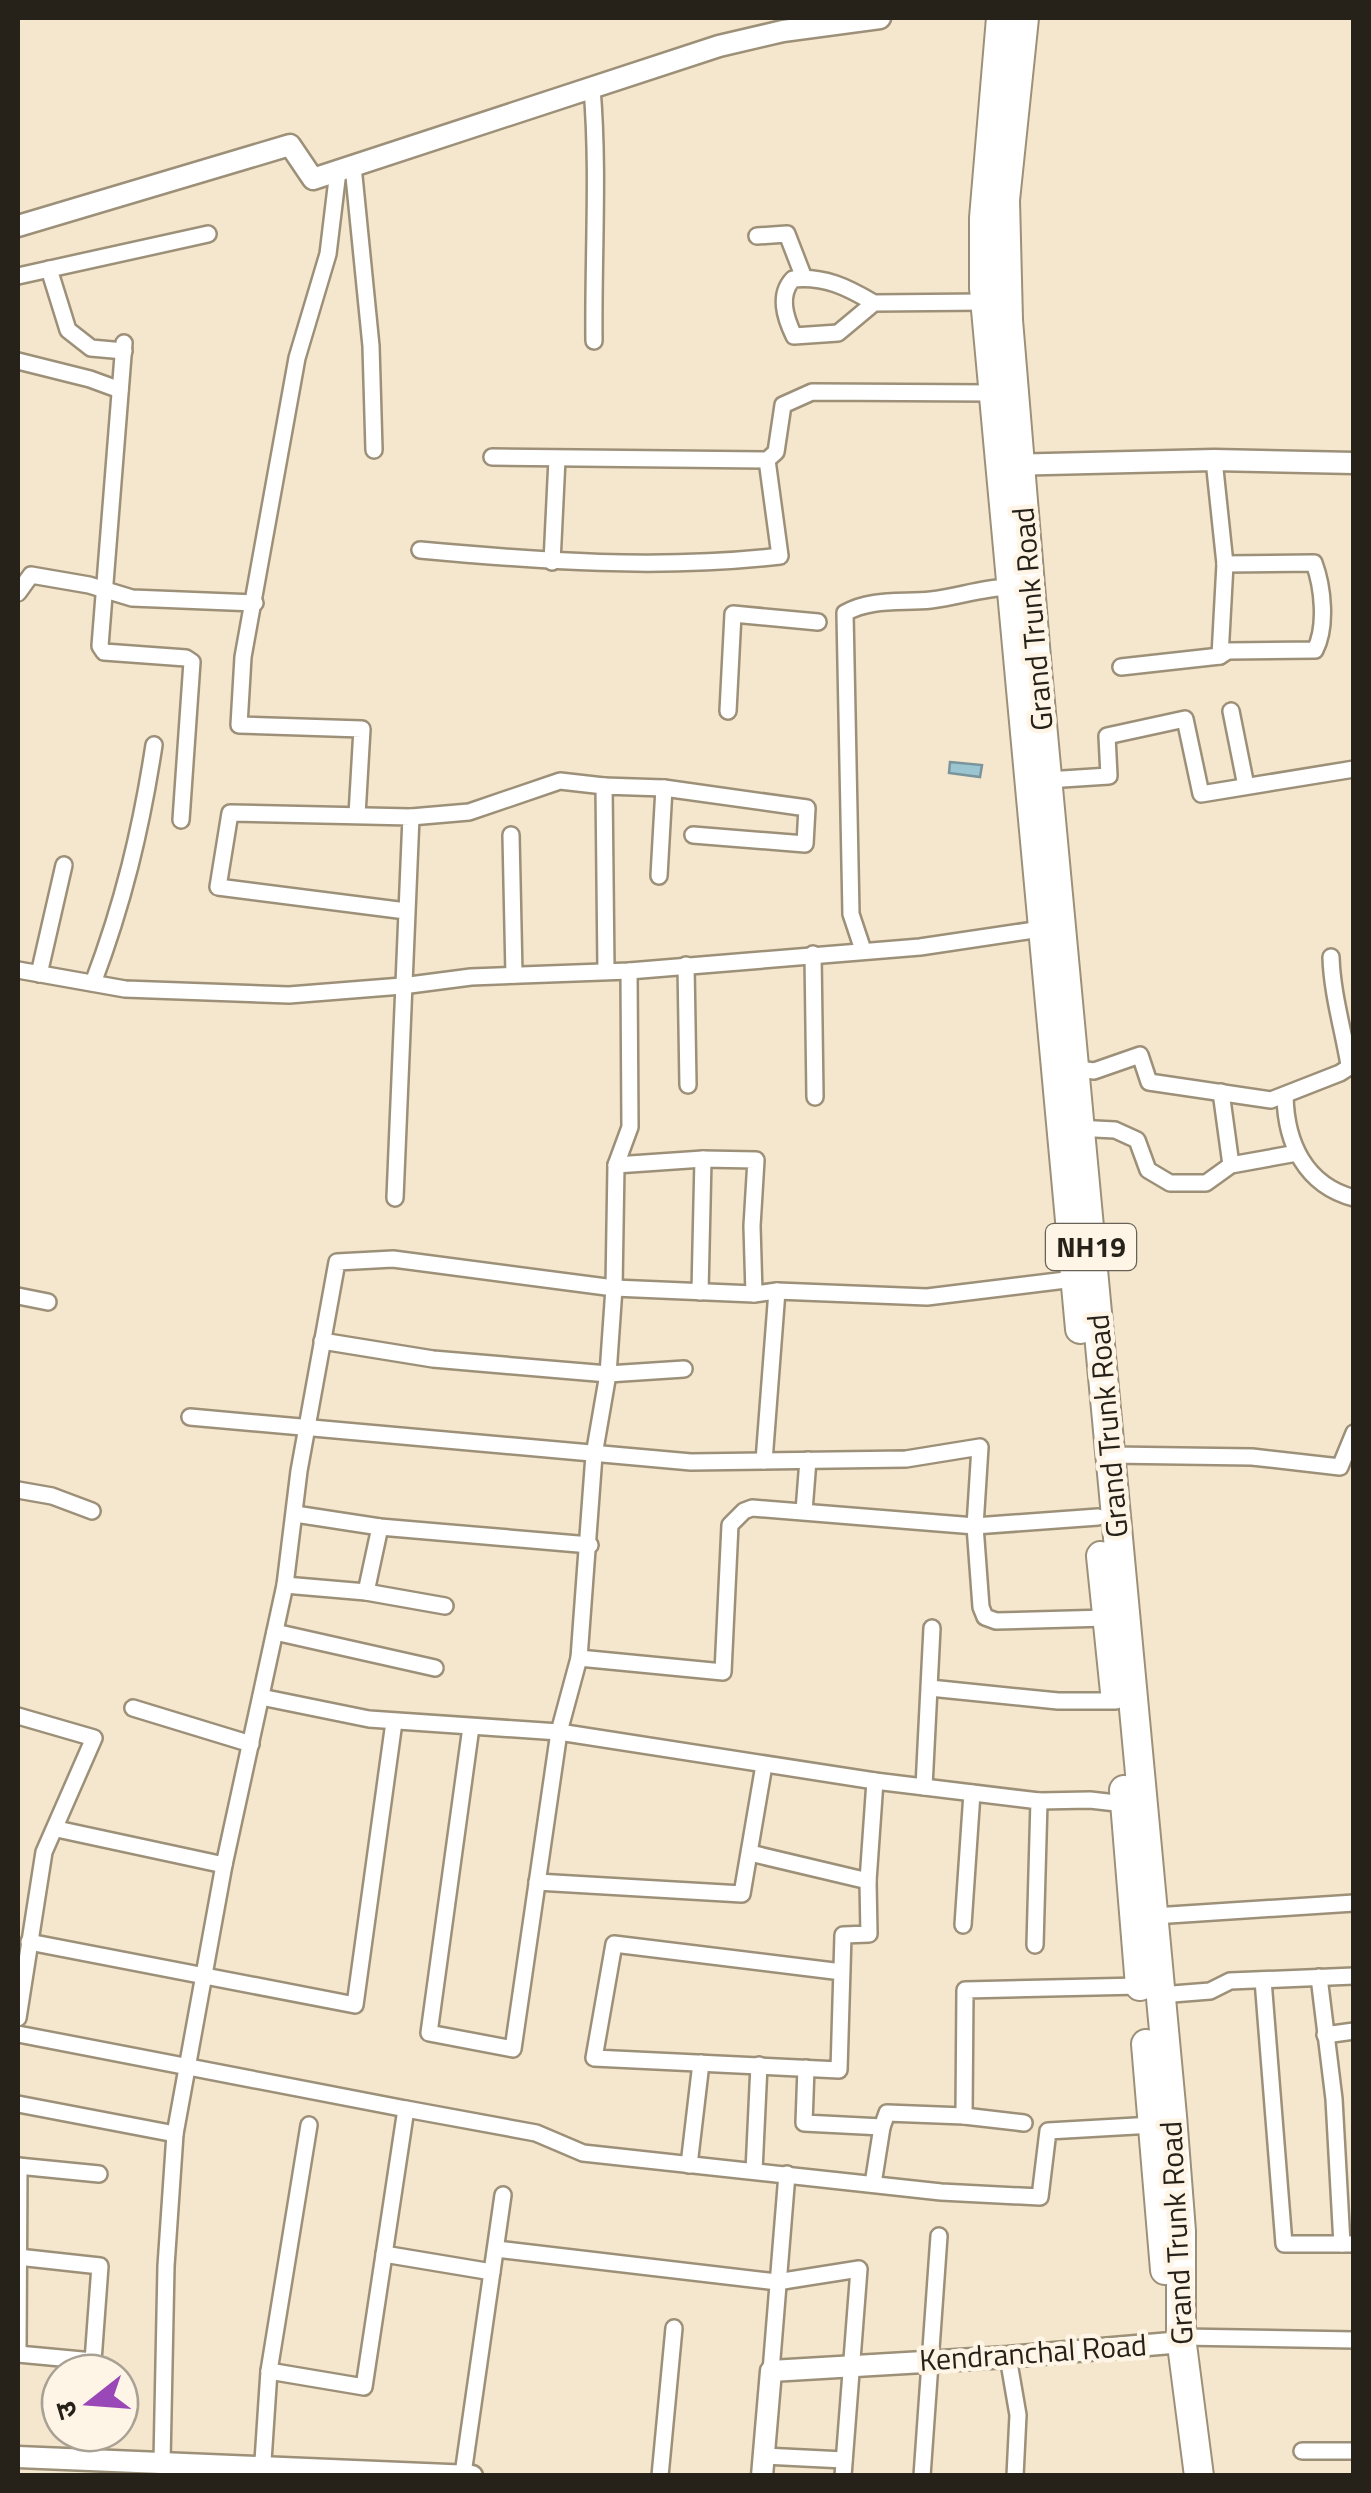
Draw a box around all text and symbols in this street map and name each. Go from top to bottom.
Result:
street label: Grand Trunk Road [999,506,1065,733]
road number: NH19 [1046,1224,1136,1270]
street label: Grand Trunk Road [1074,1313,1140,1540]
street label: Grand Trunk Road [1147,2120,1205,2346]
street label: Kendranchal Road [918,2321,1148,2383]
north arrow [40,2353,140,2453]
text: उ [42,2396,89,2425]

